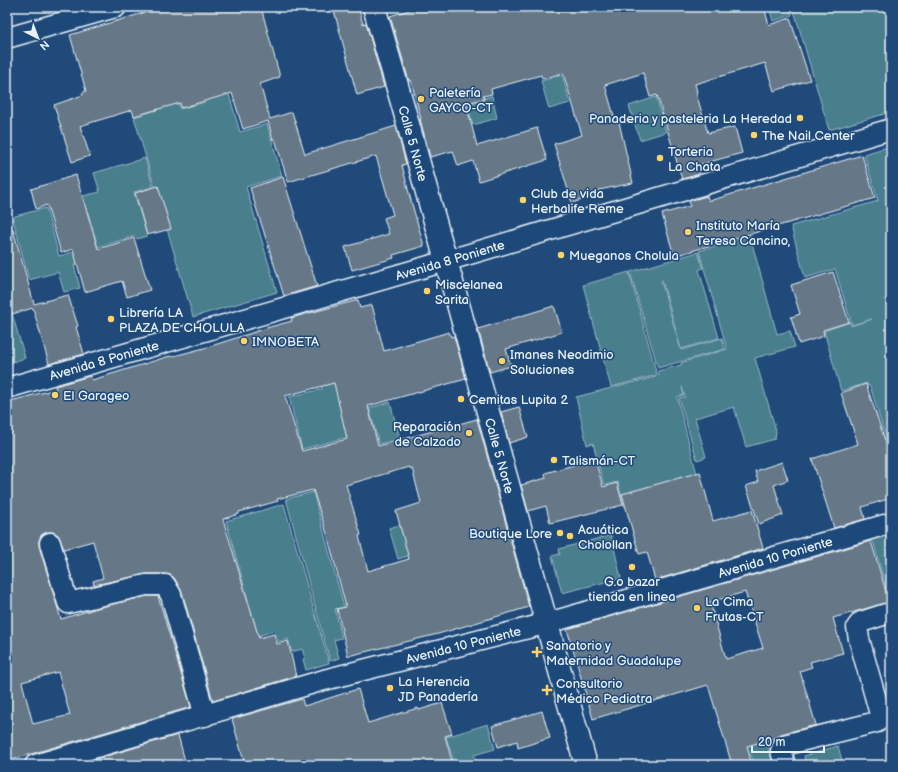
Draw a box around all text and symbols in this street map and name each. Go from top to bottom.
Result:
north arrow [18,18,58,58]
text: N [37,37,52,53]
place label: Paletería GAYCO-CT [429,85,493,116]
marker: Paletería GAYCO-CT [416,94,426,104]
street label: Calle 5 Norte [394,104,431,184]
place label: Panaderia y pasteleria La Heredad [589,111,792,127]
marker: Panaderia y pasteleria La Heredad [795,113,805,123]
place label: The Nail Center [762,128,855,144]
marker: The Nail Center [749,130,759,140]
place label: Torteria La Chata [668,144,721,175]
marker: Torteria La Chata [655,153,665,163]
place label: Club de vida Herbalife Reme [531,186,624,217]
marker: Club de vida Herbalife Reme [518,195,528,205]
place label: Instituto María Teresa Cancino, [696,218,790,249]
marker: Instituto María Teresa Cancino, [683,227,693,237]
street label: Avenida 8 Poniente [394,237,507,284]
place label: Mueganos Cholula [569,248,679,264]
marker: Mueganos Cholula [556,250,566,260]
place label: Miscelanea Sarita [435,277,503,308]
marker: Miscelanea Sarita [422,286,432,296]
place label: Librería LA PLAZA DE CHOLULA [119,305,245,336]
marker: Librería LA PLAZA DE CHOLULA [106,314,116,324]
place label: IMNOBETA [252,334,319,350]
marker: IMNOBETA [239,336,249,346]
street label: Avenida 8 Poniente [48,337,161,384]
place label: Imanes Neodimio Soluciones [510,347,614,378]
marker: Imanes Neodimio Soluciones [497,356,507,366]
place label: El Garageo [63,388,130,404]
marker: El Garageo [50,390,60,400]
place label: Cemitas Lupita 2 [469,392,568,408]
marker: Cemitas Lupita 2 [456,394,466,404]
street label: Calle 5 Norte [481,416,517,496]
place label: Reparación de Calzado [393,419,461,450]
marker: Reparación de Calzado [464,428,474,438]
place label: Talismán-CT [562,453,636,469]
marker: Talismán-CT [549,455,559,465]
place label: Acuática Cholollan [578,522,632,553]
place label: Boutique Lore [469,526,552,542]
marker: Boutique Lore [555,528,565,538]
marker: Acuática Cholollan [565,531,575,541]
street label: Avenida 10 Poniente [716,533,835,582]
marker: G.o bazar tienda en linea [627,562,637,572]
place label: G.o bazar tienda en linea [588,574,676,605]
place label: La Cima Frutas-CT [705,594,764,625]
marker: La Cima Frutas-CT [692,603,702,613]
street label: Avenida 10 Poniente [404,623,523,668]
place label: Sanatorio y Maternidad Guadalupe [546,638,682,669]
marker: Sanatorio y Maternidad Guadalupe [531,646,543,658]
place label: La Herencia JD Panadería [398,674,478,705]
place label: Consultorio Médico Pediatra [556,676,652,707]
marker: La Herencia JD Panadería [385,683,395,693]
marker: Consultorio Médico Pediatra [541,684,553,696]
scale bar [752,728,824,754]
text: 20 m [758,735,785,750]

